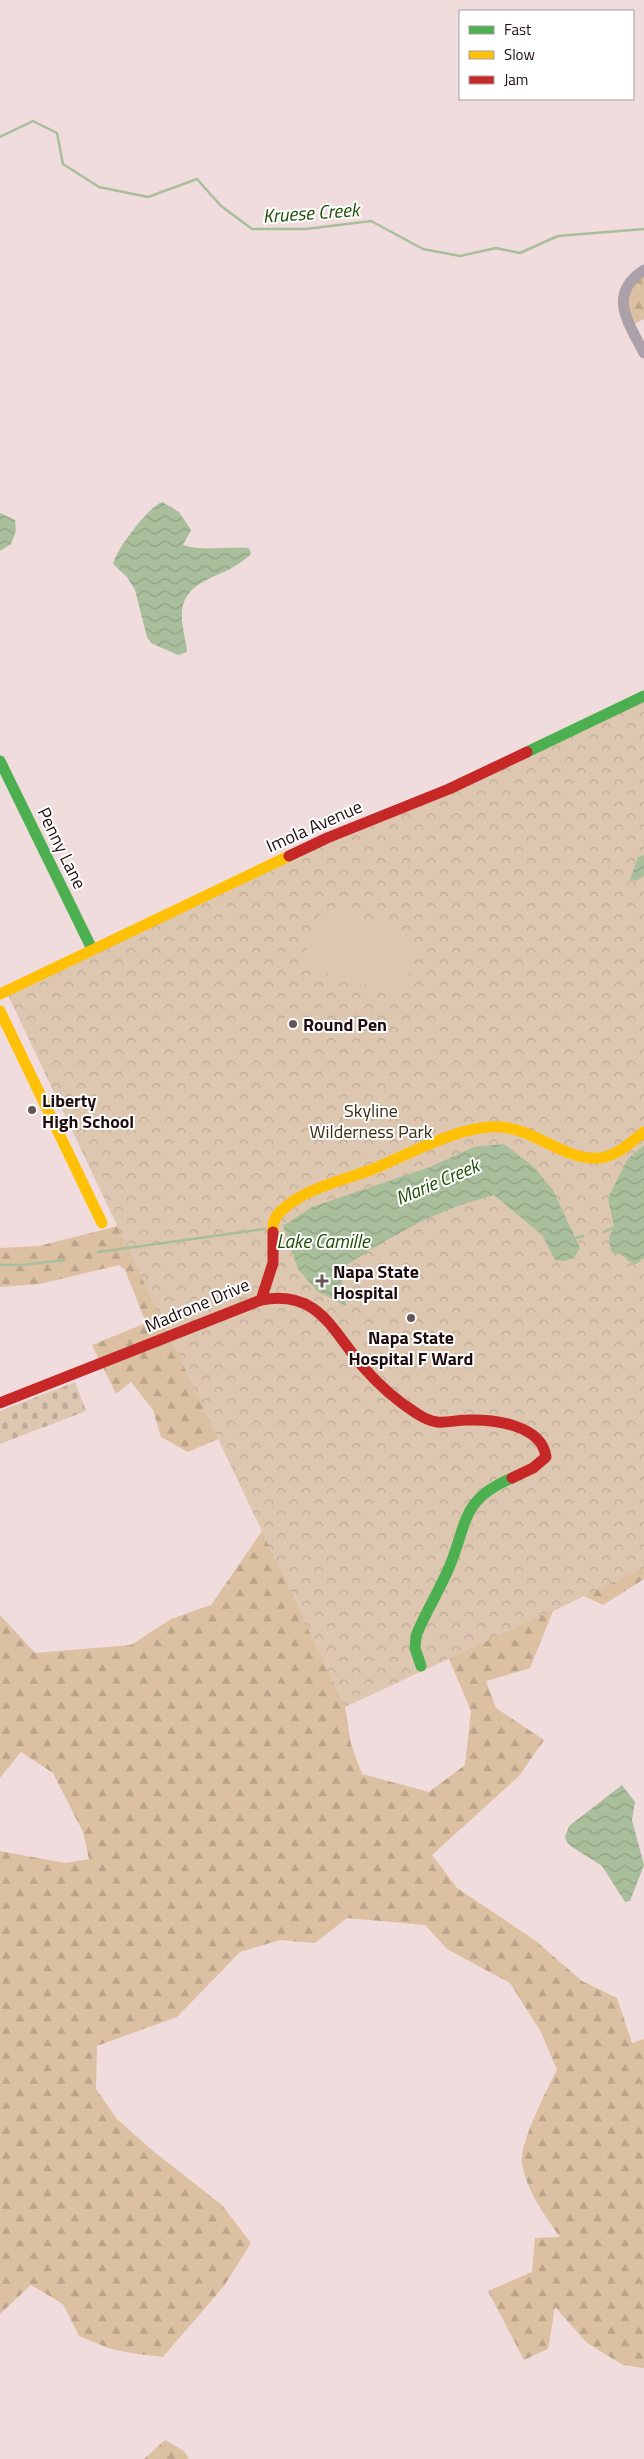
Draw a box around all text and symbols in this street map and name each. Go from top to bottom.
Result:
legend [459,10,634,100]
text: Fast [504,18,532,41]
text: Slow [504,43,535,66]
text: Jam [504,68,528,91]
water label: Kruese Creek [262,194,363,230]
street label: Imola Avenue [262,793,366,859]
street label: Penny Lane [31,803,93,893]
place label: Round Pen [303,1011,387,1038]
marker: Round Pen [287,1018,299,1030]
place label: Liberty High School [42,1087,134,1135]
park label: Skyline Wilderness Park [310,1097,433,1145]
marker: Liberty High School [26,1104,38,1116]
water label: Marie Creek [391,1149,486,1212]
water label: Lake Camille [276,1226,371,1255]
place label: Napa State Hospital [333,1258,419,1306]
street label: Madrone Drive [141,1271,253,1339]
marker: Napa State Hospital [315,1274,329,1288]
marker: Napa State Hospital F Ward [405,1312,417,1324]
place label: Napa State Hospital F Ward [349,1324,473,1372]

